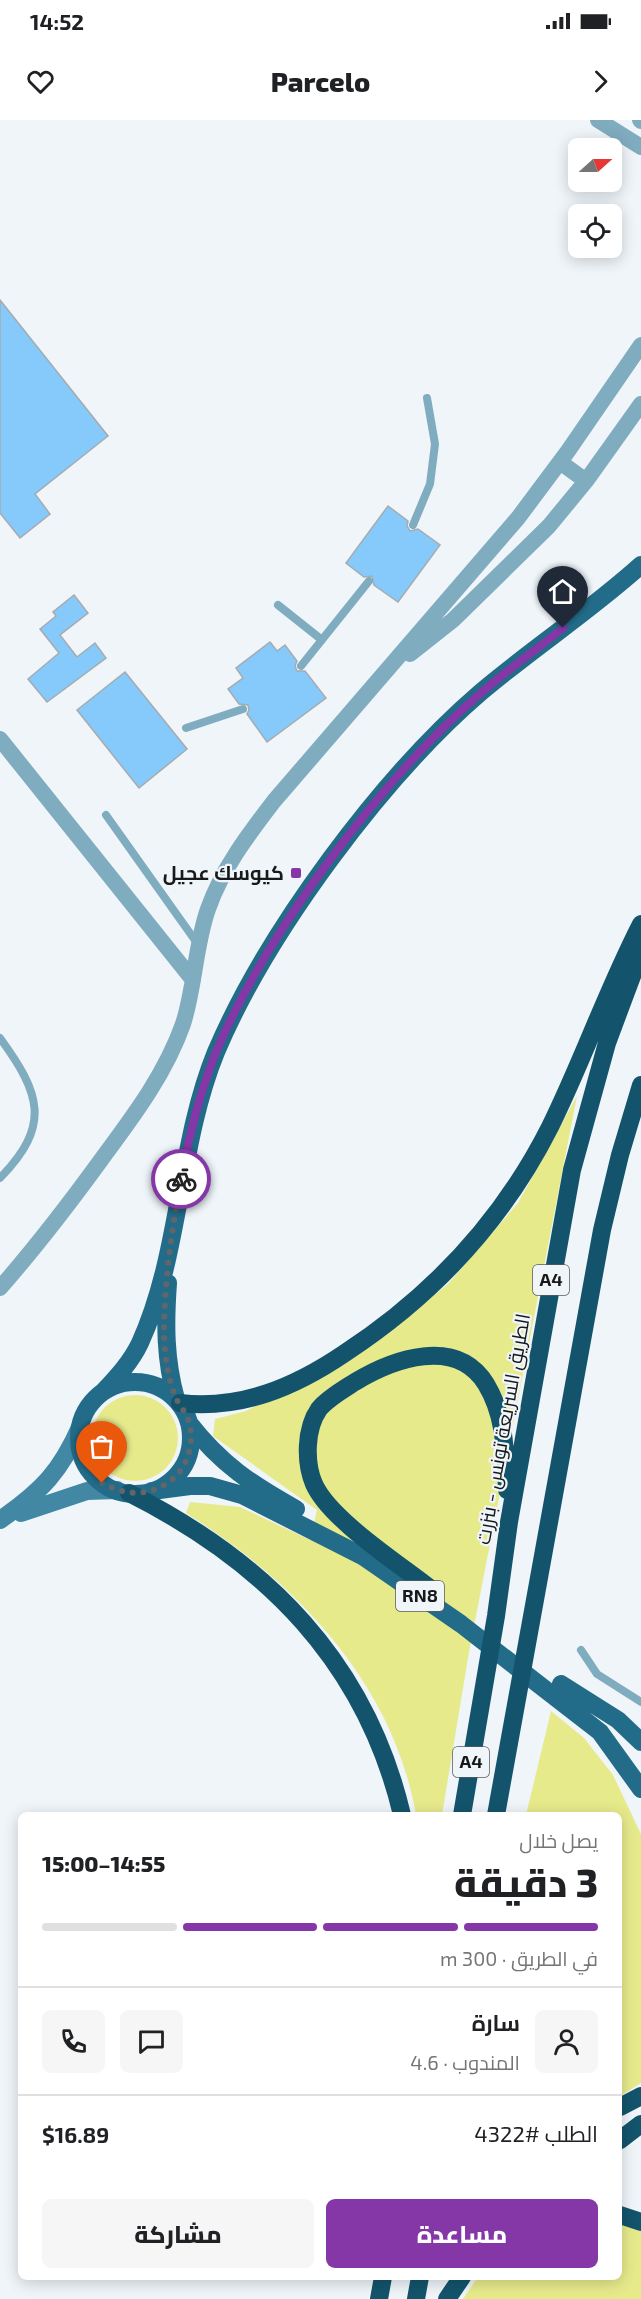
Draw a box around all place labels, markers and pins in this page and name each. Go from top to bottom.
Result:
pin [537,566,588,628]
place label: كيوسك عجيل [163,860,284,885]
marker: كيوسك عجيل [289,866,303,880]
pin [76,1421,127,1483]

